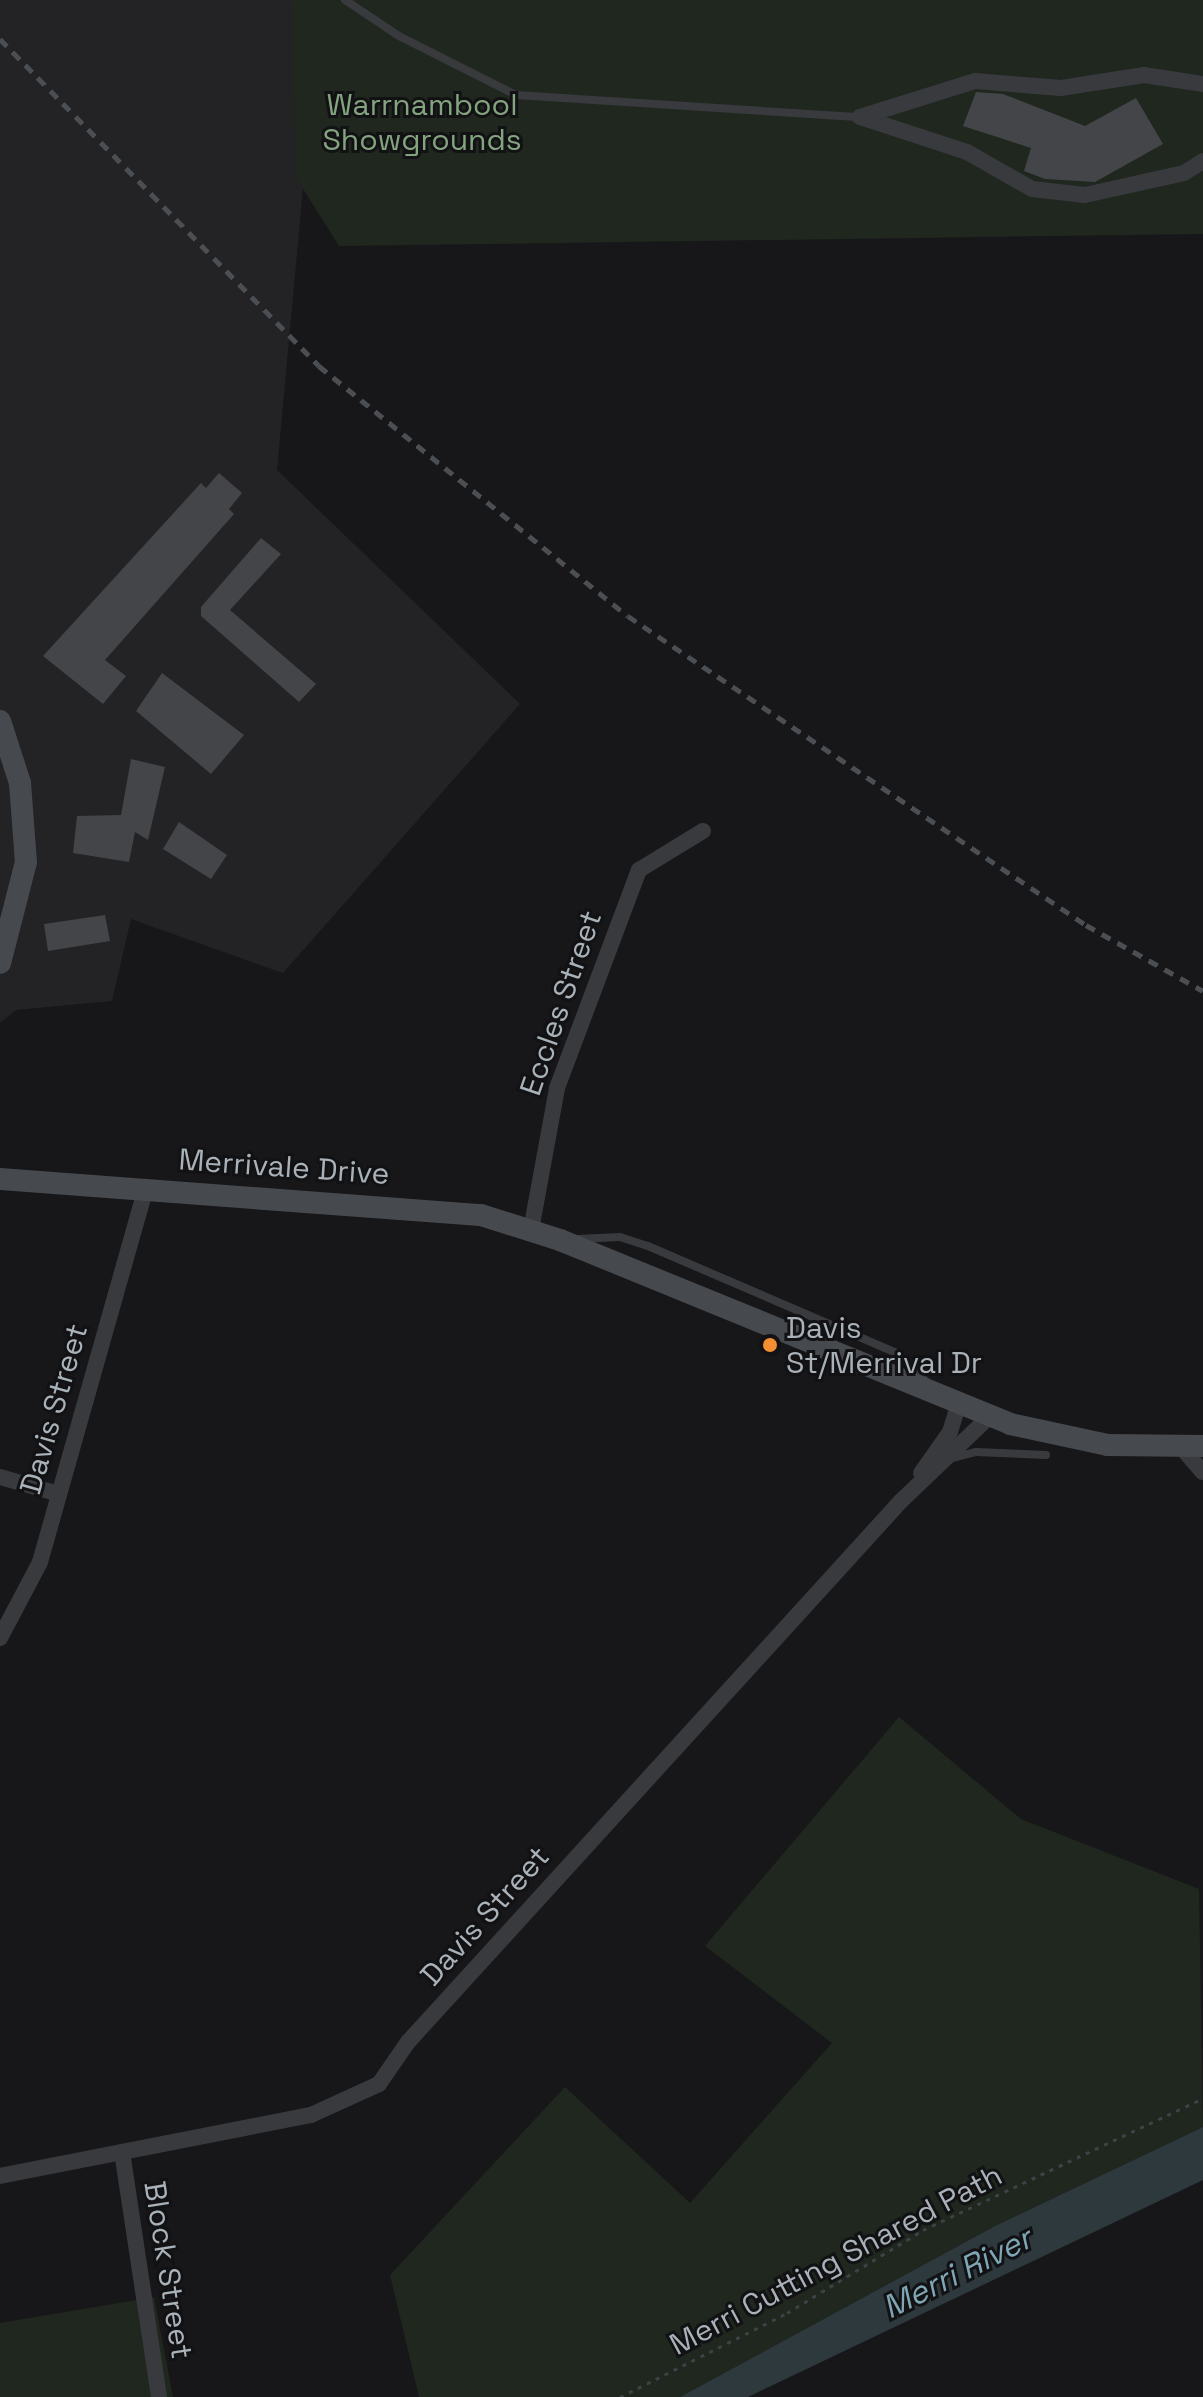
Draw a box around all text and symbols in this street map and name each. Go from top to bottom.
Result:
park label: Warrnambool Showgrounds [322,87,522,158]
street label: Eccles Street [513,906,609,1100]
street label: Merrivale Drive [177,1142,391,1192]
place label: Davis St/Merrival Dr [786,1310,982,1380]
street label: Davis Street [13,1320,95,1498]
marker: Davis St/Merrival Dr [761,1336,779,1354]
street label: Davis Street [413,1839,557,1993]
street label: Merri Cutting Shared Path [664,2157,1008,2363]
street label: Block Street [136,2179,200,2361]
water label: Merri River [876,2219,1038,2327]

